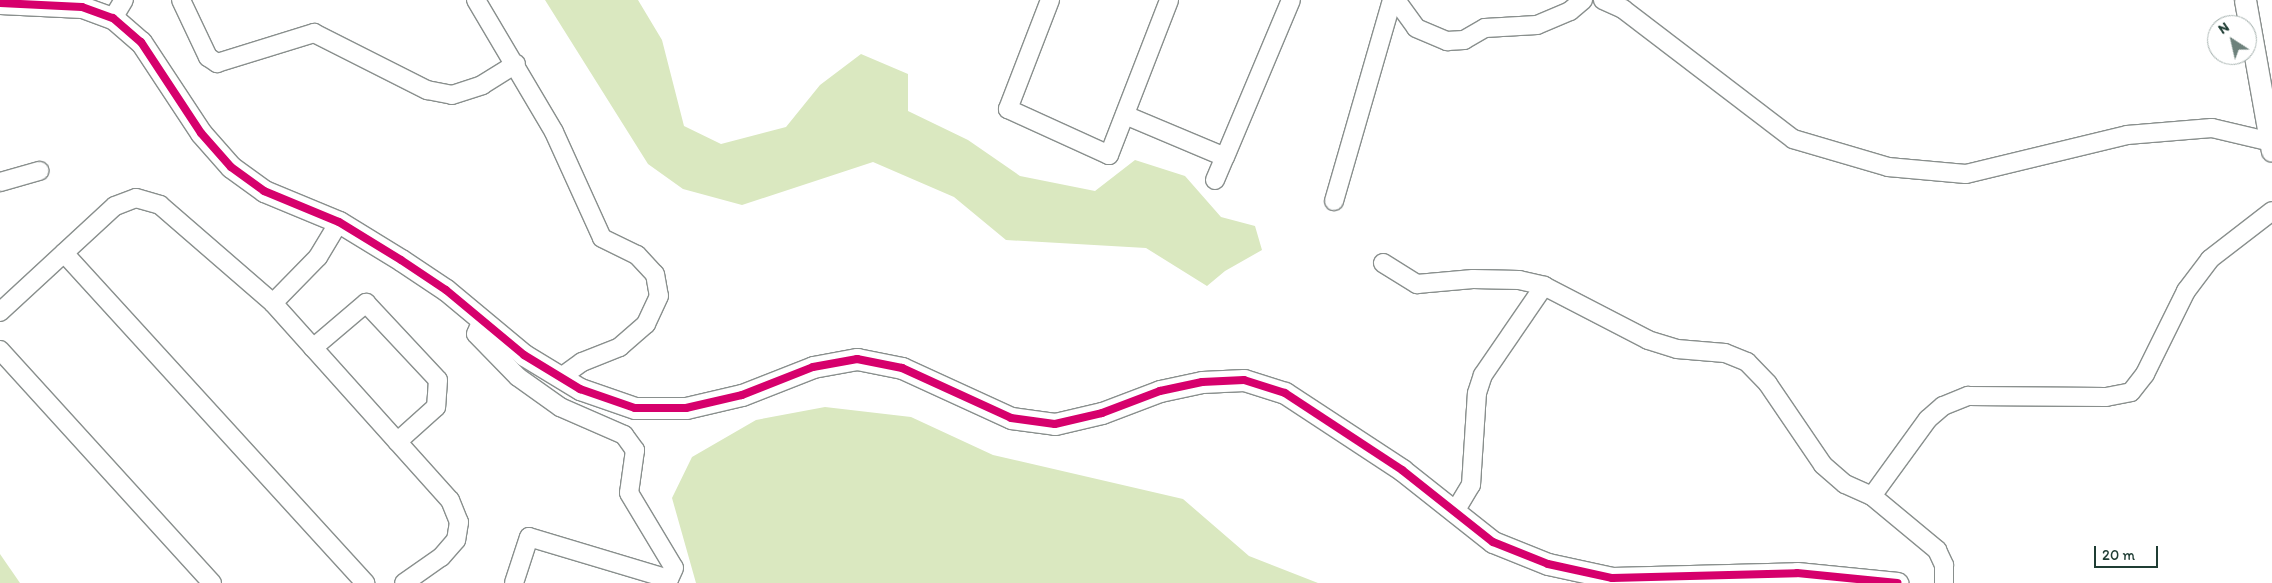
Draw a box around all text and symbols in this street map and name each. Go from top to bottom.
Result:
north arrow [2207,15,2257,65]
text: N [2215,18,2232,38]
scale bar [2097,536,2161,568]
text: 20 m [2102,546,2135,564]

